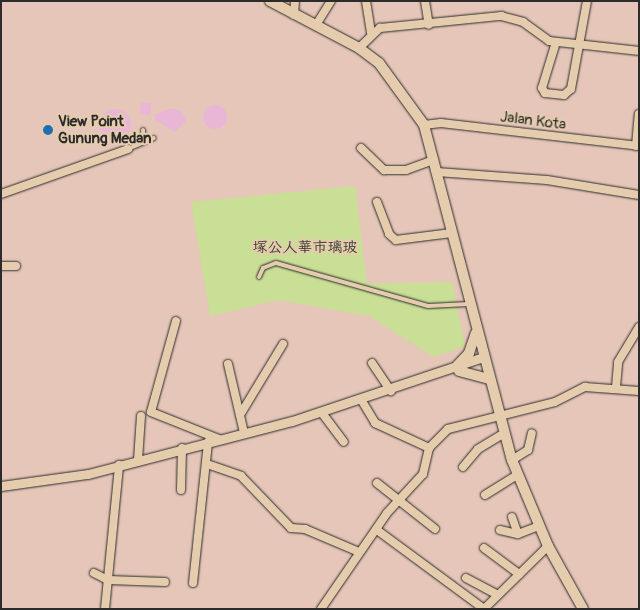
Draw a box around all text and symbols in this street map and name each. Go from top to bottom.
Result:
street label: Jalan Kota [499,108,567,134]
place label: View Point Gunung Medan [58,112,151,147]
marker: View Point Gunung Medan [42,124,54,136]
park label: 塚公人華市璃玻 [253,239,357,257]

